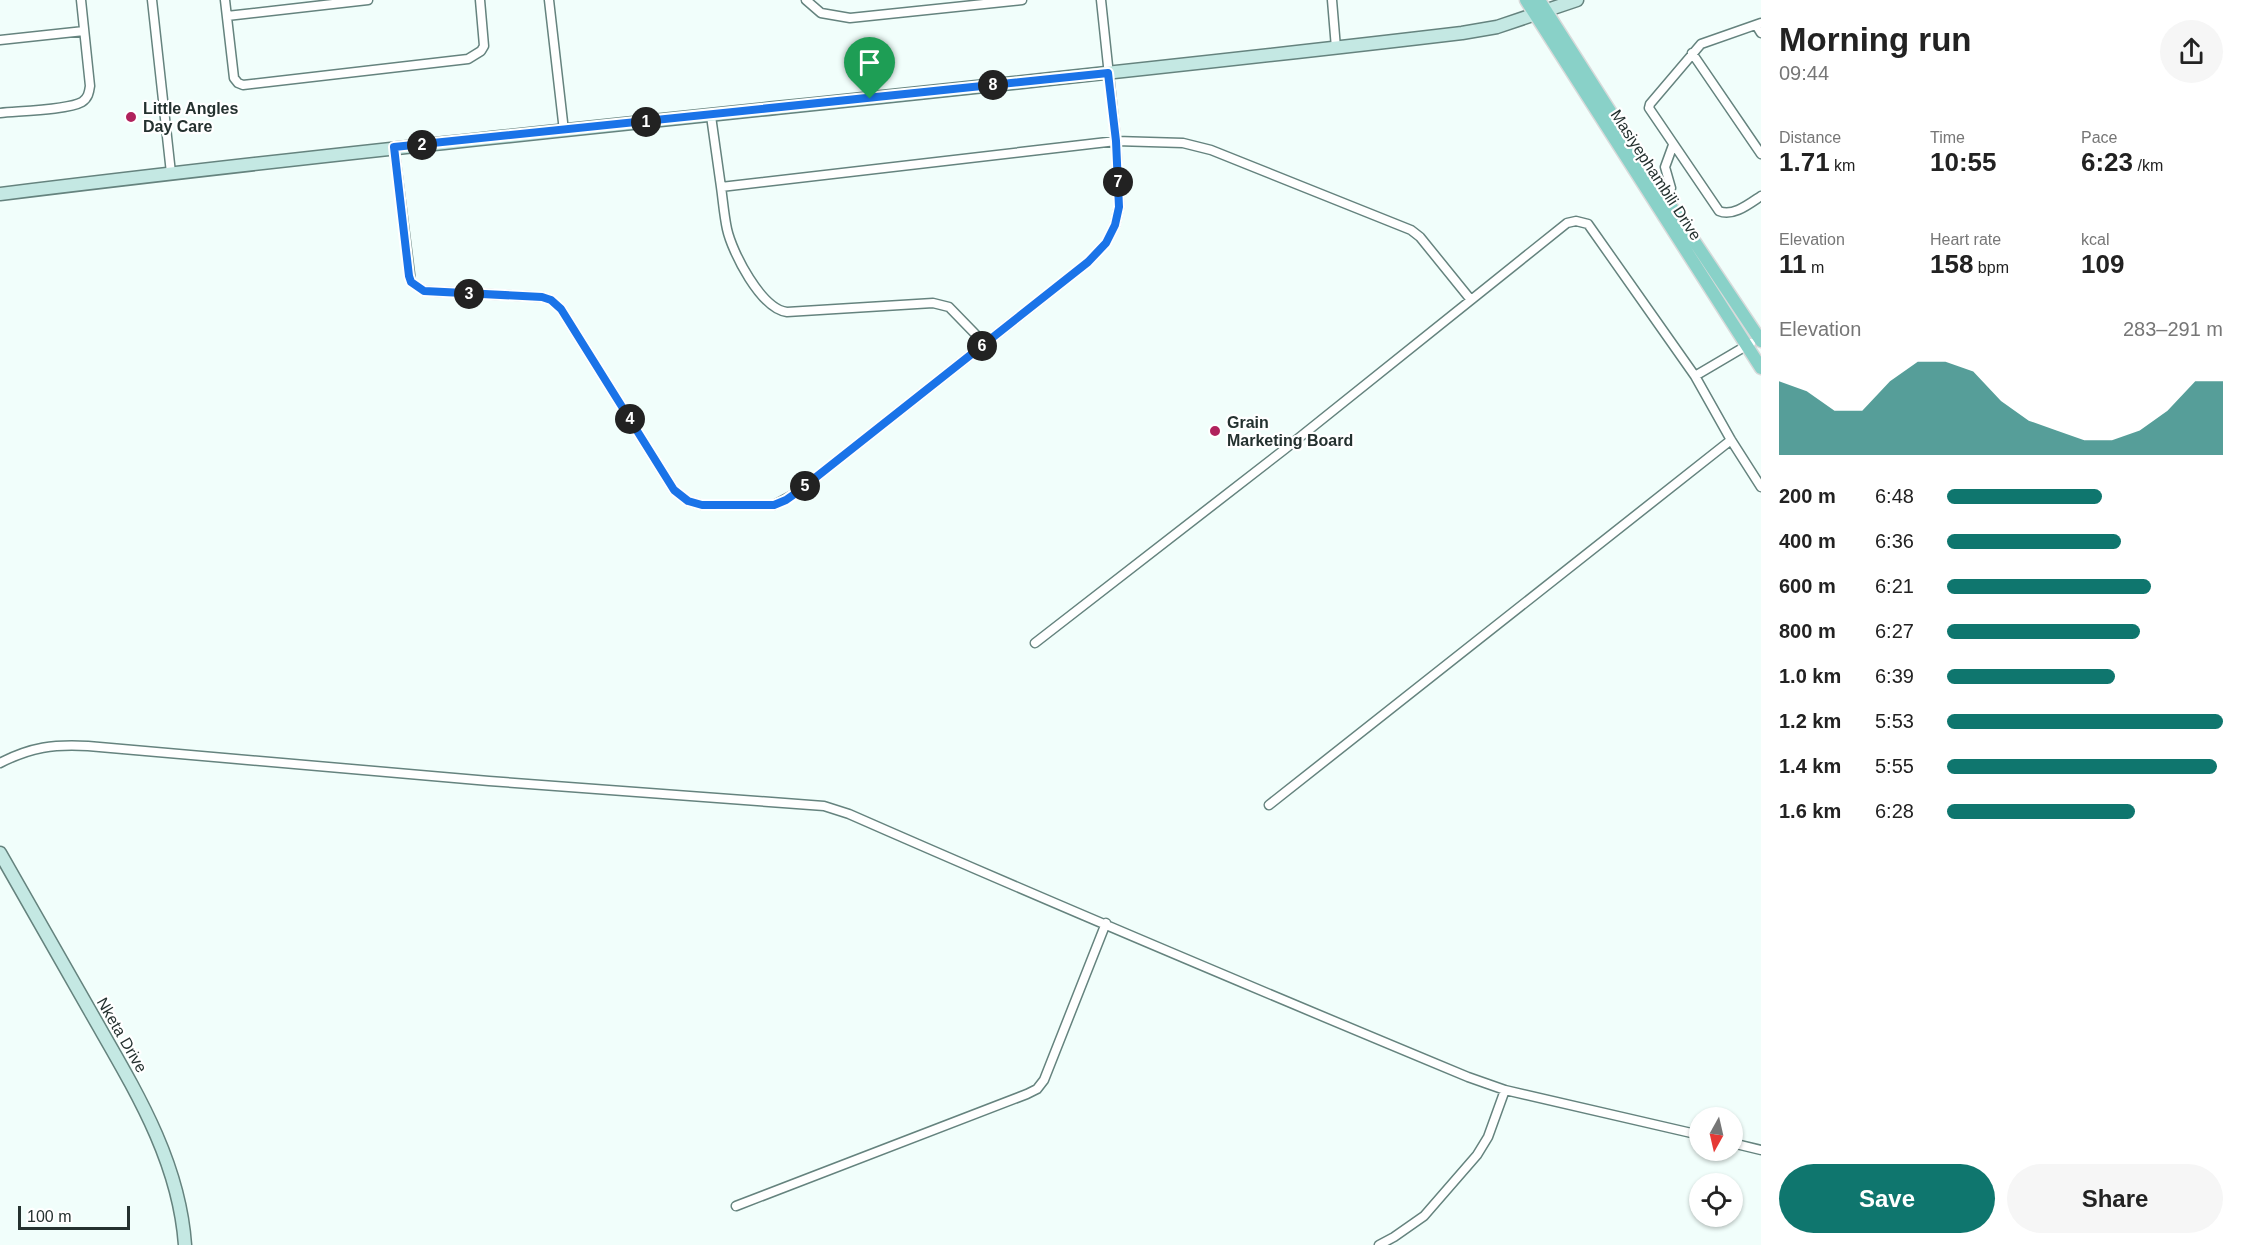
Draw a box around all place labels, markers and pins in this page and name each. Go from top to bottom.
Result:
pin [844,37,895,99]
pin: 8 [978,70,1008,100]
place label: Little Angles Day Care [143,100,239,135]
pin: 1 [631,107,661,137]
marker: Little Angles Day Care [124,110,138,124]
pin: 2 [407,130,437,160]
pin: 7 [1103,167,1133,197]
pin: 3 [454,279,484,309]
pin: 6 [967,331,997,361]
pin: 4 [615,404,645,434]
place label: Grain Marketing Board [1227,414,1353,449]
marker: Grain Marketing Board [1208,424,1222,438]
pin: 5 [790,471,820,501]

